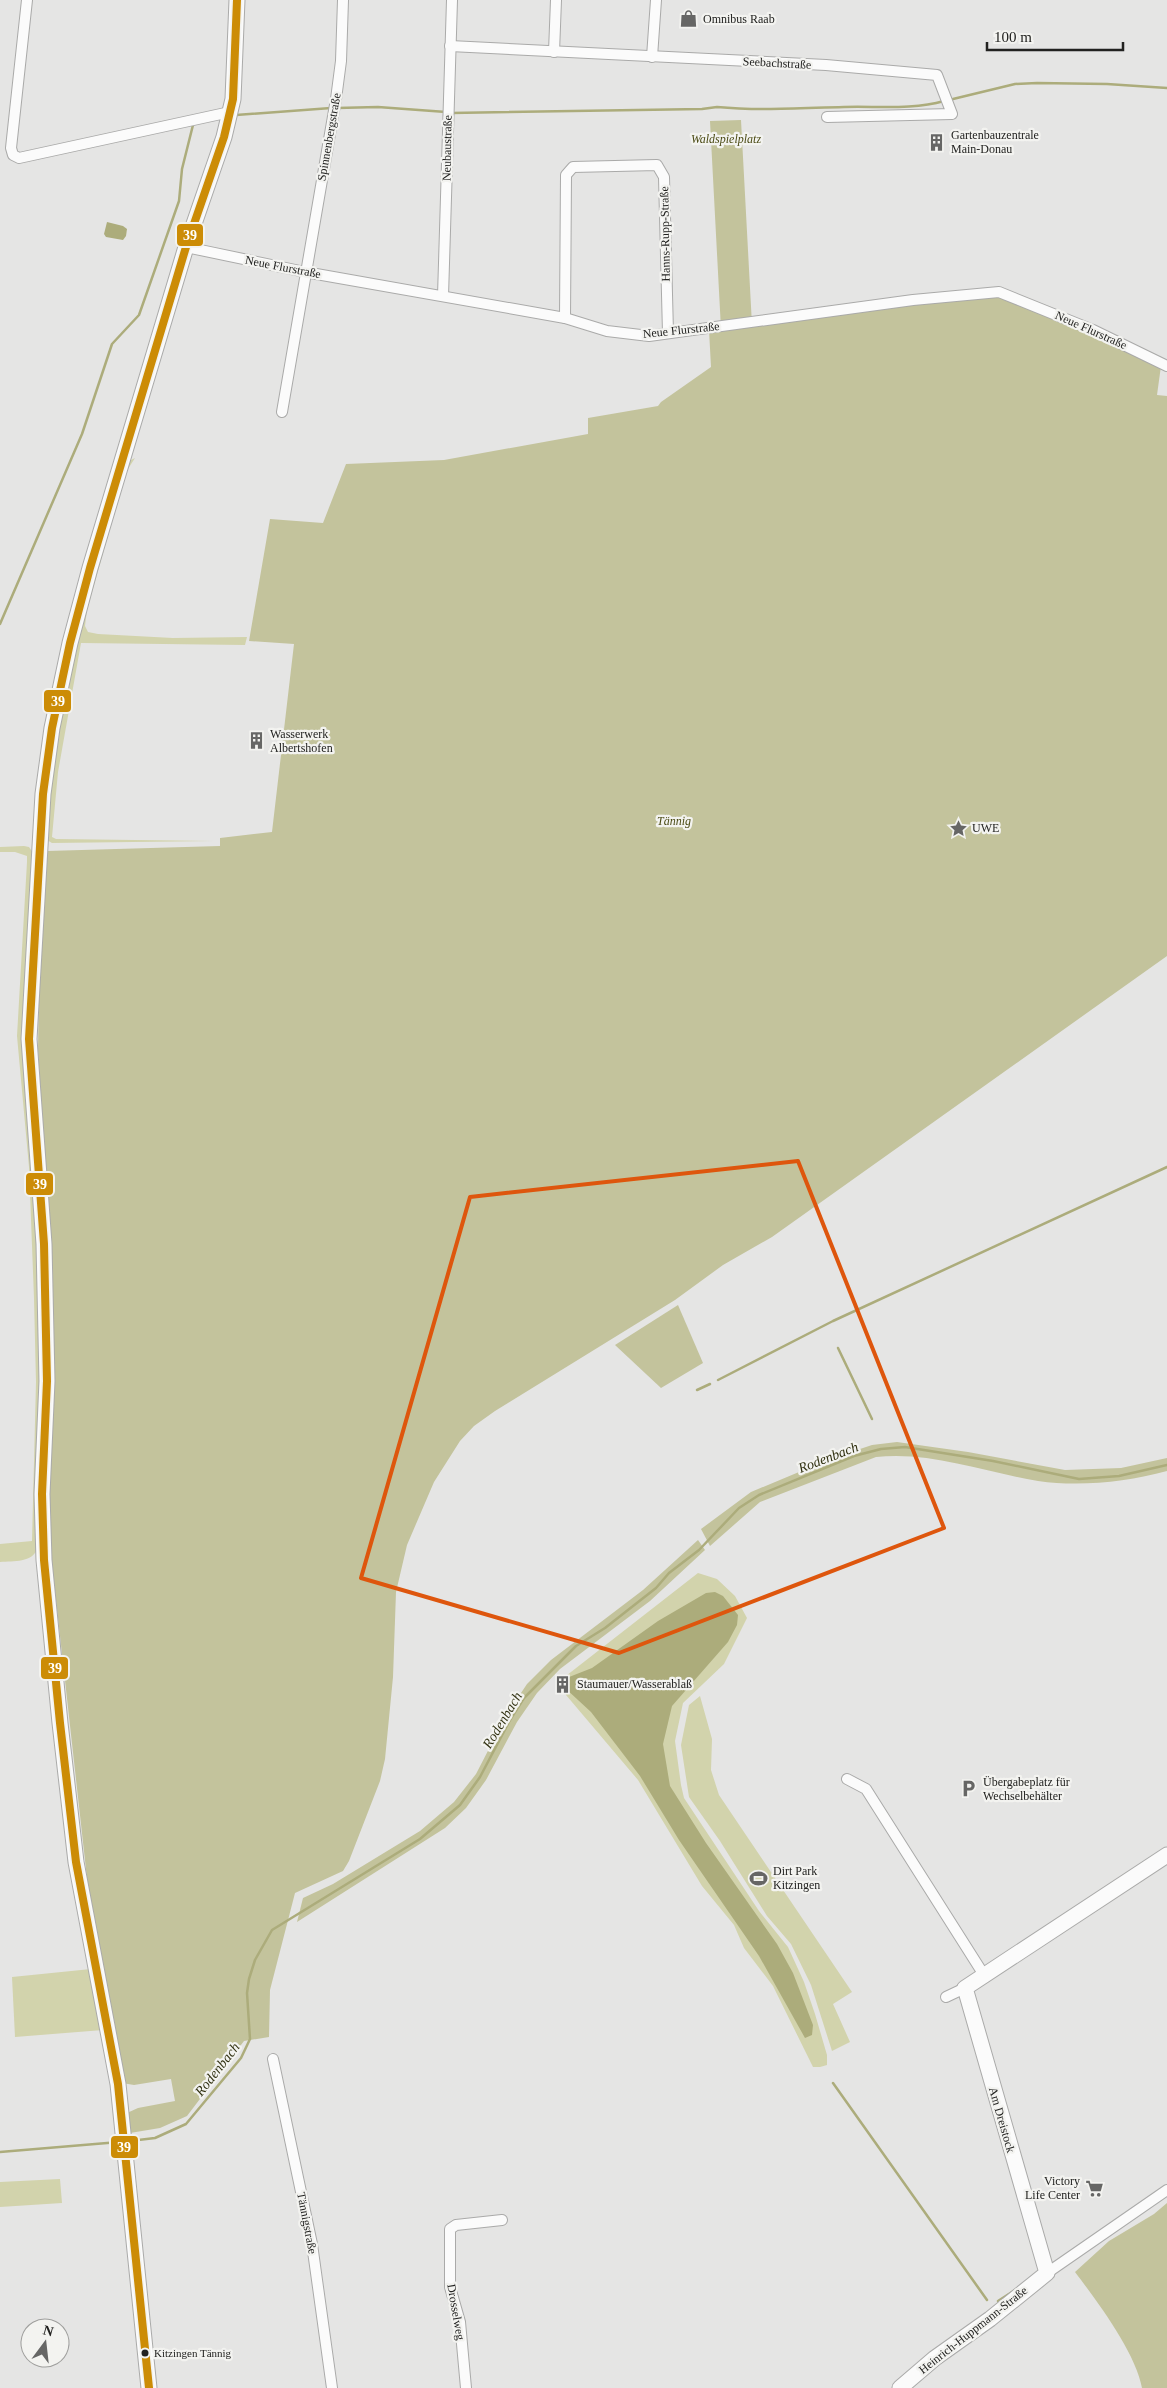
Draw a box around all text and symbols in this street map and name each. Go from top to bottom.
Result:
shop icon: Omnibus Raab [679,9,699,29]
place label: Omnibus Raab [703,12,775,26]
scale bar [987,20,1123,52]
text: 100 m [994,29,1032,45]
street label: Seebachstraße [742,54,812,72]
street label: Spinnenbergstraße [314,92,344,182]
street label: Neubaustraße [439,115,455,181]
place label: Gartenbauzentrale Main-Donau [951,128,1039,156]
park label: Waldspielplatz [691,132,761,146]
building icon: Gartenbauzentrale Main-Donau [927,132,947,152]
street label: Hanns-Rupp-Straße [657,186,673,282]
line badge: 39 [176,223,204,247]
text: 39 [183,228,197,243]
street label: Neue Flurstraße [244,253,322,281]
street label: Neue Flurstraße [1053,308,1129,352]
street label: Neue Flurstraße [642,319,720,341]
line badge: 39 [43,689,72,713]
text: 39 [51,694,65,709]
place label: Wasserwerk Albertshofen [270,727,333,755]
building icon: Wasserwerk Albertshofen [246,731,266,751]
park label: Tännig [657,814,691,828]
place icon: UWE [948,818,968,838]
place label: UWE [972,821,999,835]
line badge: 39 [25,1172,54,1196]
text: 39 [33,1177,47,1192]
water label: Rodenbach [795,1439,860,1476]
line badge: 39 [40,1656,69,1680]
text: 39 [48,1661,62,1676]
building icon: Staumauer/Wasserablaß [553,1674,573,1694]
place label: Staumauer/Wasserablaß [577,1677,692,1691]
water label: Rodenbach [479,1689,525,1752]
place label: Übergabeplatz für Wechselbehälter [983,1775,1070,1803]
parking icon: Übergabeplatz für Wechselbehälter [959,1779,979,1799]
place label: Dirt Park Kitzingen [773,1864,820,1892]
sports icon: Dirt Park Kitzingen [749,1868,769,1888]
water label: Rodenbach [191,2040,243,2100]
street label: Am Dreistock [986,2086,1018,2154]
line badge: 39 [110,2135,139,2159]
text: 39 [117,2140,131,2155]
place label: Victory Life Center [1025,2174,1080,2202]
supermarket icon: Victory Life Center [1084,2178,1104,2198]
street label: Tännigstraße [294,2191,320,2255]
street label: Drosselweg [444,2283,468,2341]
street label: Heinrich-Huppmann-Straße [916,2283,1030,2377]
north arrow [20,2318,70,2368]
text: N [41,2322,55,2339]
place label: Kitzingen Tännig [154,2347,232,2359]
marker: Kitzingen Tännig [140,2348,150,2358]

